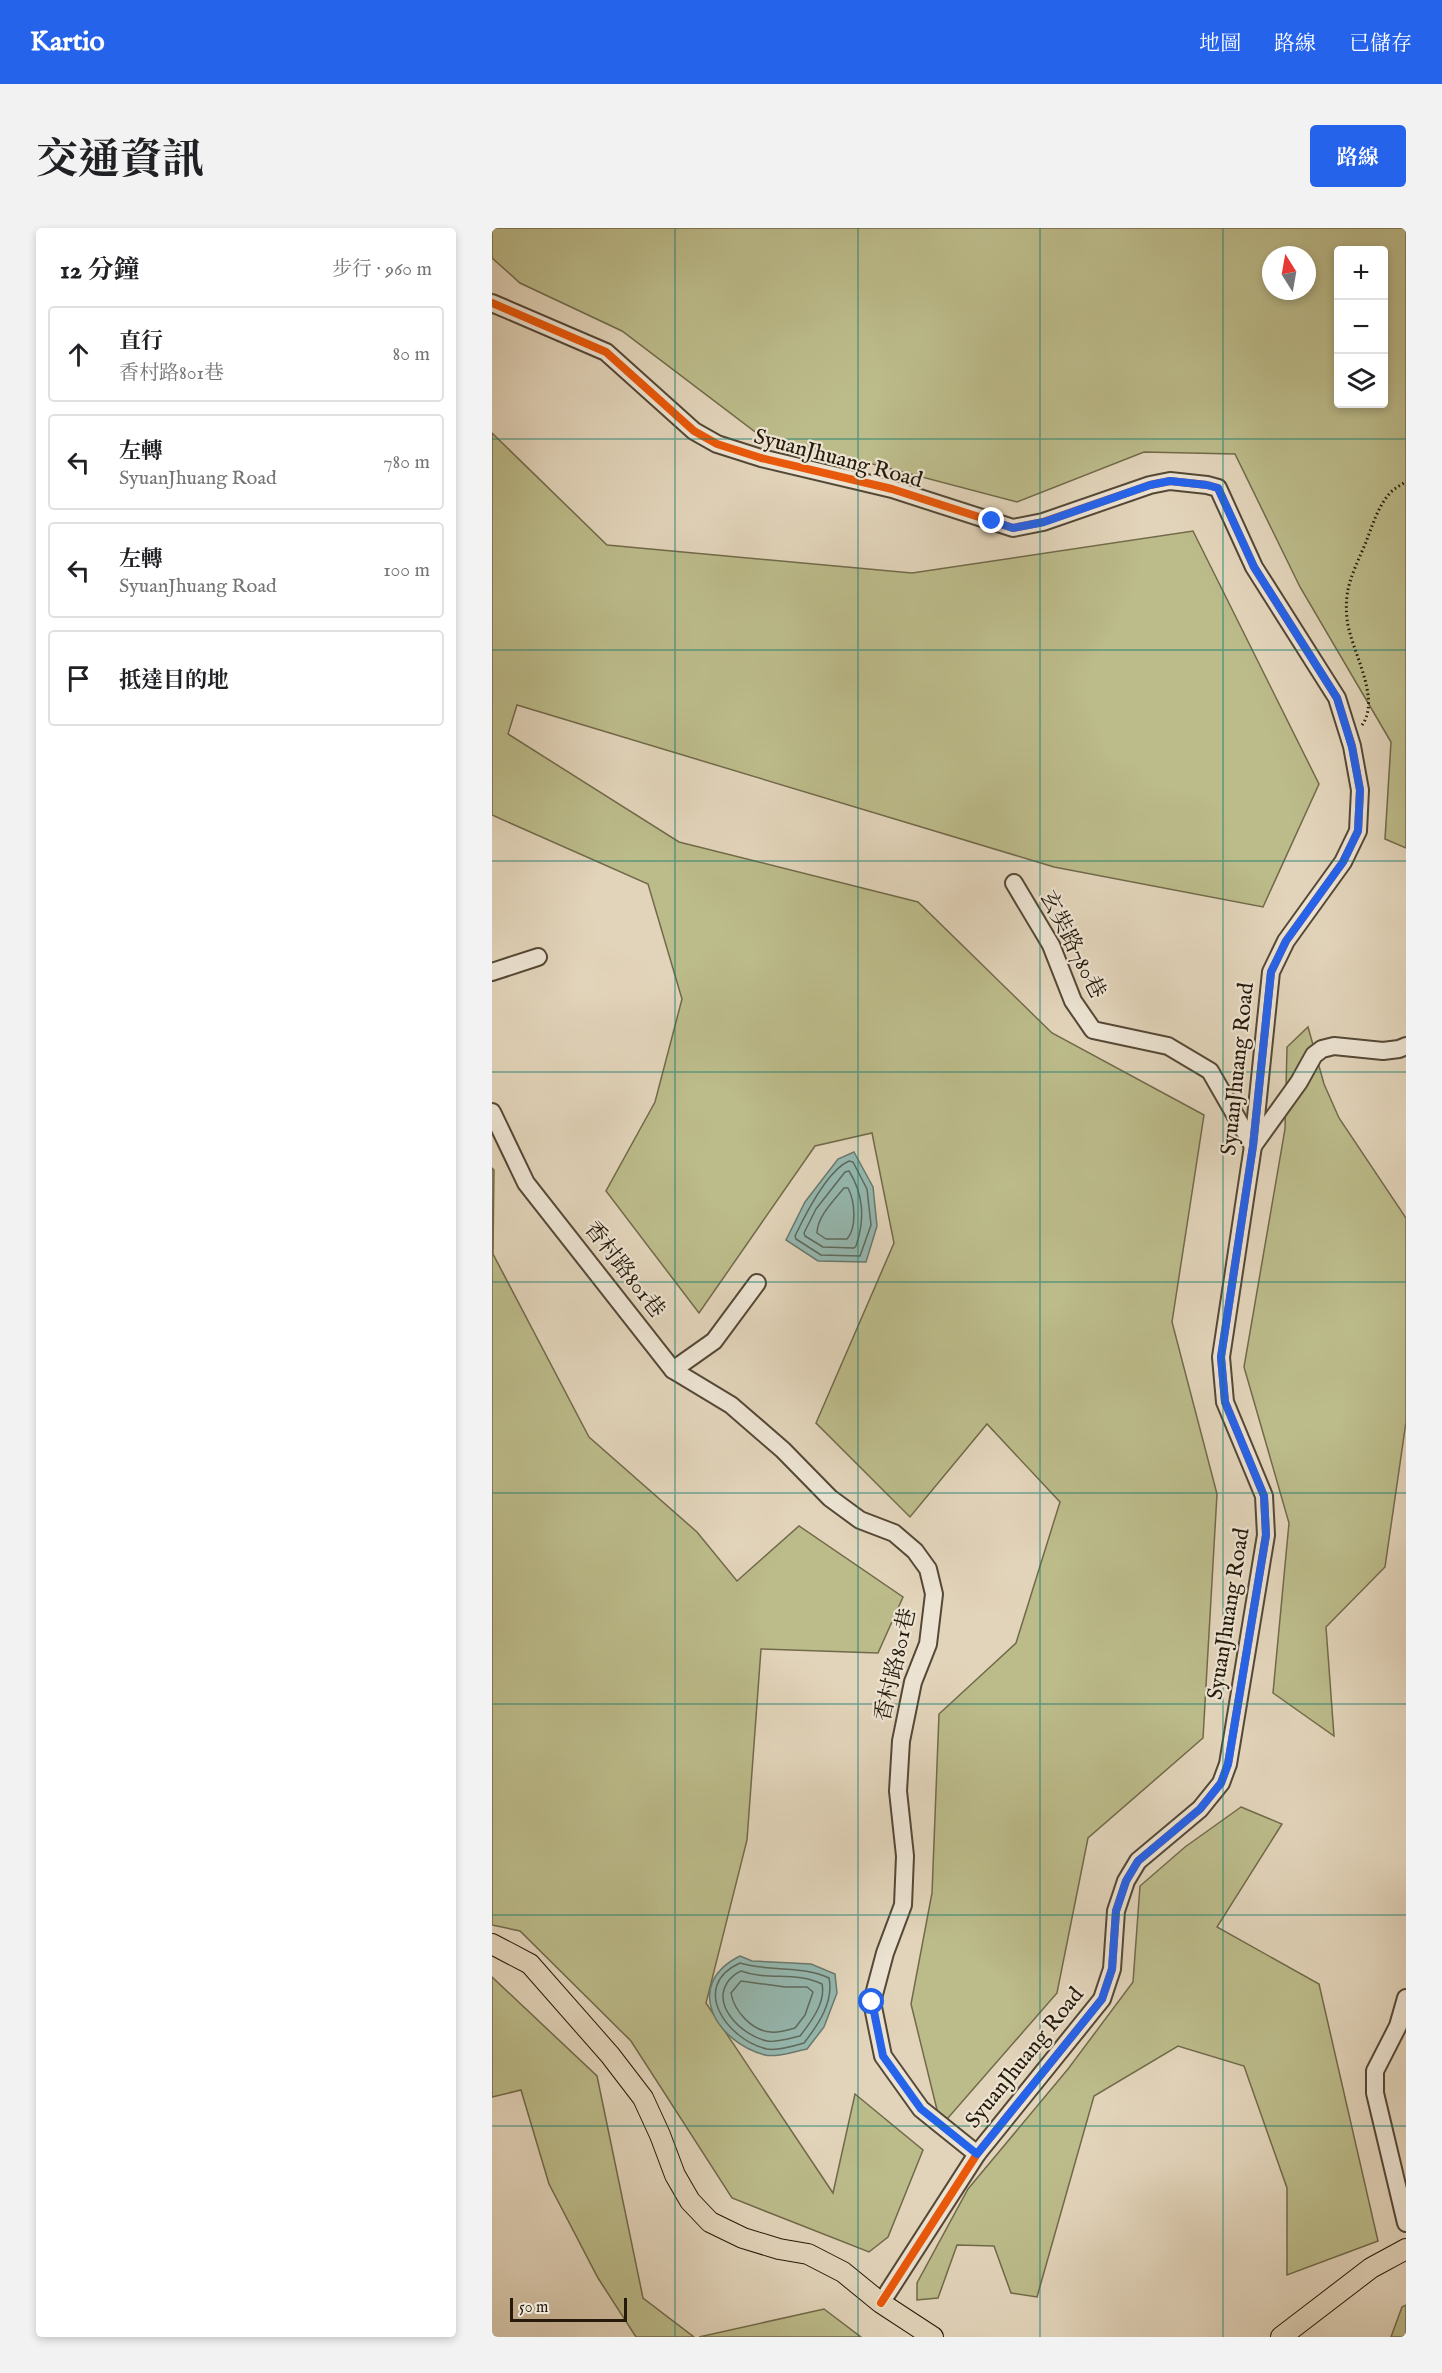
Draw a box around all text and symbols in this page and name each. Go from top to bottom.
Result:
text: Kartio [30,25,105,60]
text: 地圖 [1199,31,1241,58]
text: 路線 [1274,31,1316,58]
text: 已儲存 [1349,31,1412,58]
button: 路線 [1310,125,1406,187]
text: 交通資訊 [36,135,204,188]
north arrow [1262,246,1316,300]
map controls [1334,246,1388,408]
button: + [1334,246,1388,300]
text: 12 分鐘 [60,254,140,287]
text: 步行 · 960 m [332,257,432,282]
button: − [1334,300,1388,354]
text: 直行 [119,328,163,356]
icon: ahead [62,338,95,371]
text: 80 m [393,342,430,367]
button: layers [1334,354,1388,408]
text: 香村路801巷 [119,361,224,386]
street label: SyuanJhuang Road [751,423,926,495]
text: 左轉 [119,438,163,466]
icon: left [62,446,95,479]
text: 780 m [383,450,430,475]
text: SyuanJhuang Road [119,466,277,491]
route end [978,507,1004,533]
text: 左轉 [119,546,163,574]
icon: left [62,554,95,587]
text: 100 m [383,558,430,583]
text: SyuanJhuang Road [119,574,277,599]
icon: arrive [62,662,95,695]
text: 抵達目的地 [119,667,229,695]
street label: 玄奘路780巷 [1033,886,1111,1004]
street label: SyuanJhuang Road [1215,981,1261,1157]
street label: 香村路801巷 [577,1216,671,1324]
street label: SyuanJhuang Road [1202,1526,1256,1702]
street label: 香村路801巷 [869,1606,923,1724]
street label: SyuanJhuang Road [960,1982,1091,2134]
route start [858,1988,884,2014]
scale bar [510,2295,627,2322]
text: 50 m [519,2298,548,2318]

